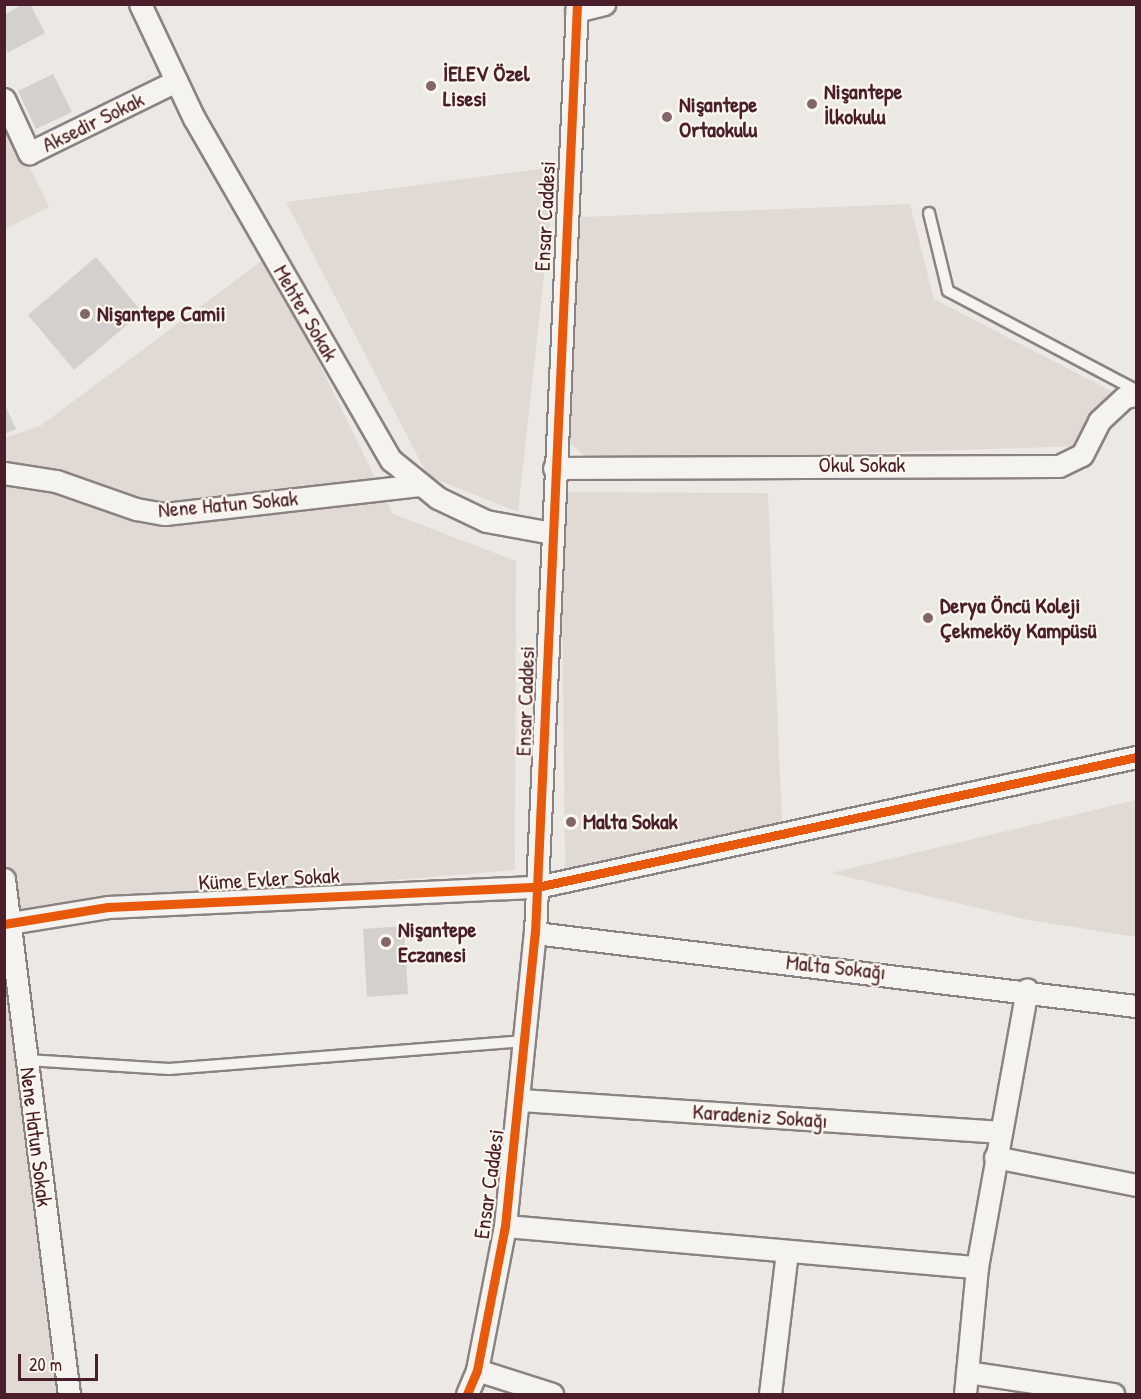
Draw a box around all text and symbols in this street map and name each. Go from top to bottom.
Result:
place label: İELEV Özel Lisesi [443,60,529,112]
place label: Nişantepe İlkokulu [824,78,902,130]
marker: İELEV Özel Lisesi [424,79,438,93]
street label: Aksedir Sokak [38,86,148,158]
place label: Nişantepe Ortaokulu [679,91,757,142]
marker: Nişantepe İlkokulu [805,97,819,111]
marker: Nişantepe Ortaokulu [660,110,674,124]
street label: Ensar Caddesi [529,160,561,272]
street label: Mehter Sokak [268,260,344,366]
place label: Nişantepe Camii [97,301,226,327]
marker: Nişantepe Camii [78,307,92,321]
street label: Okul Sokak [819,452,905,478]
street label: Nene Hatun Sokak [157,485,299,523]
place label: Derya Öncü Koleji Çekmeköy Kampüsü [940,592,1097,644]
marker: Derya Öncü Koleji Çekmeköy Kampüsü [921,611,935,625]
street label: Ensar Caddesi [510,645,540,757]
place label: Malta Sokak [583,809,678,835]
marker: Malta Sokak [564,815,578,829]
street label: Küme Evler Sokak [198,862,340,896]
place label: Nişantepe Eczanesi [398,916,476,968]
marker: Nişantepe Eczanesi [379,935,393,949]
street label: Malta Sokağı [785,949,887,985]
street label: Nene Hatun Sokak [14,1066,58,1208]
street label: Karadeniz Sokağı [692,1098,828,1134]
street label: Ensar Caddesi [468,1128,510,1240]
scale bar [21,1342,100,1380]
text: 20 m [29,1352,62,1377]

